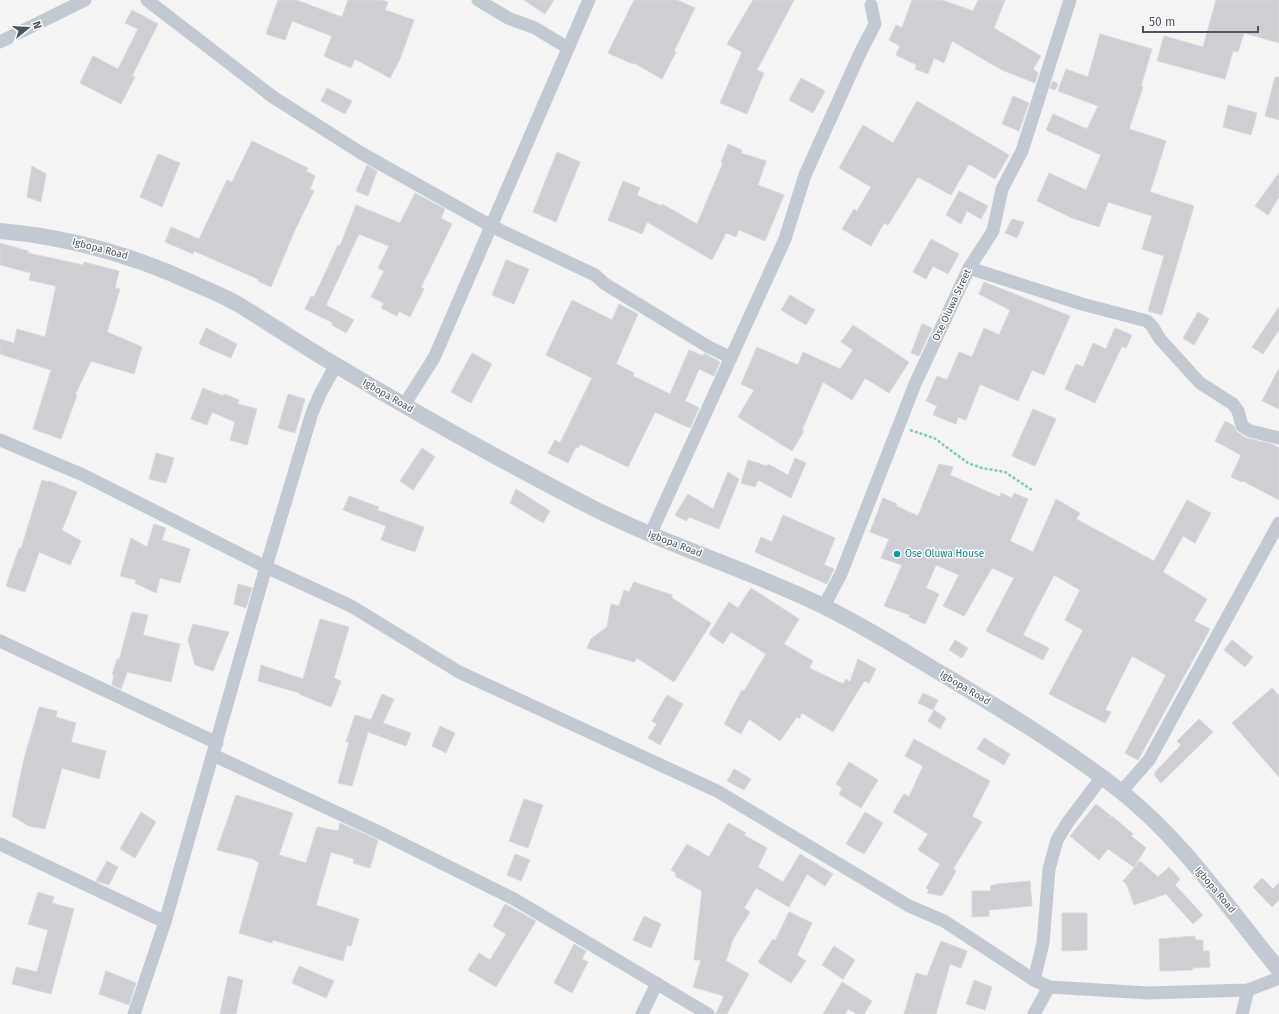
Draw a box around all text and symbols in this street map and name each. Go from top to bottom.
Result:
north arrow [8,8,48,48]
scale bar [1143,8,1258,34]
text: 50 m [1149,15,1175,29]
text: N [30,20,44,31]
street label: Igbopa Road [71,236,129,262]
street label: Ose Oluwa Street [930,267,974,343]
street label: Igbopa Road [360,377,416,415]
street label: Igbopa Road [646,528,704,560]
place label: Ose Oluwa House [905,548,984,560]
marker: Ose Oluwa House [892,549,902,559]
street label: Igbopa Road [938,668,993,708]
street label: Igbopa Road [1192,864,1238,916]

